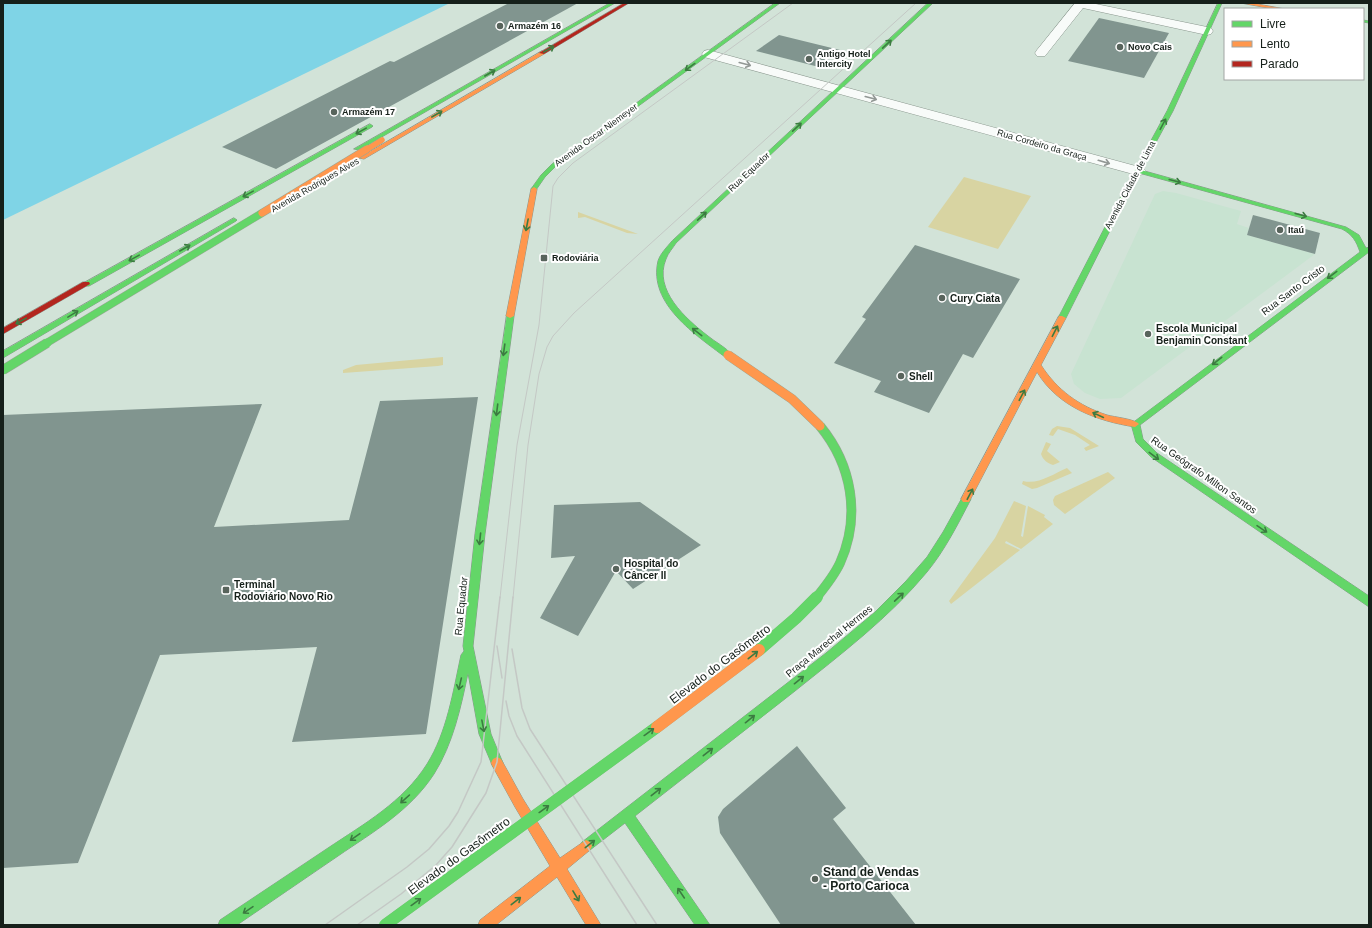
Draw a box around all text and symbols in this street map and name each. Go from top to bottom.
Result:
legend [1224,8,1364,80]
text: Livre [1260,17,1286,31]
marker: Armazém 16 [495,21,505,31]
place label: Armazém 16 [508,21,561,31]
text: Lento [1260,37,1290,51]
one-way arrow [882,39,892,49]
marker: Novo Cais [1115,42,1125,52]
place label: Novo Cais [1128,42,1172,52]
one-way arrow [543,44,555,52]
place label: Antigo Hotel Intercity [817,49,871,69]
marker: Antigo Hotel Intercity [804,54,814,64]
text: Parado [1260,57,1299,71]
one-way arrow [739,61,752,68]
one-way arrow [684,62,695,71]
one-way arrow [484,68,496,76]
one-way arrow [864,95,877,102]
street label: Avenida Oscar Niemeyer [553,102,639,168]
marker: Armazém 17 [329,107,339,117]
place label: Armazém 17 [342,107,395,117]
one-way arrow [431,110,443,118]
one-way arrow [1159,119,1167,131]
one-way arrow [792,122,802,132]
street label: Rua Cordeiro da Graça [996,127,1088,163]
one-way arrow [355,128,367,136]
street label: Avenida Cidade de Lima [1103,139,1157,231]
street label: Rua Equador [726,150,772,194]
street label: Avenida Rodrigues Alves [269,155,361,214]
one-way arrow [1097,159,1110,166]
one-way arrow [1168,178,1181,186]
one-way arrow [242,191,254,199]
one-way arrow [697,211,707,220]
one-way arrow [1294,212,1307,220]
one-way arrow [523,218,531,231]
marker: Itaú [1275,225,1285,235]
place label: Itaú [1288,225,1304,235]
one-way arrow [179,244,191,252]
marker: Rodoviária [539,253,549,263]
place label: Rodoviária [552,253,600,263]
one-way arrow [128,254,140,262]
street label: Rua Santo Cristo [1259,262,1327,317]
one-way arrow [1327,271,1338,279]
marker: Cury Ciata [937,293,947,303]
place label: Cury Ciata [950,293,1000,304]
one-way arrow [67,309,79,317]
one-way arrow [15,318,27,325]
place label: Escola Municipal Benjamin Constant [1156,323,1248,346]
one-way arrow [1052,326,1059,338]
one-way arrow [691,327,702,336]
marker: Escola Municipal Benjamin Constant [1143,329,1153,339]
one-way arrow [500,343,508,356]
one-way arrow [1211,357,1222,366]
marker: Shell [896,371,906,381]
place label: Shell [909,371,933,382]
one-way arrow [1019,389,1027,401]
one-way arrow [493,403,501,416]
one-way arrow [1092,411,1104,418]
street label: Rua Geógrafo Milton Santos [1149,434,1259,516]
one-way arrow [1149,451,1160,460]
one-way arrow [966,488,974,500]
one-way arrow [1256,525,1267,533]
one-way arrow [476,532,484,545]
place label: Hospital do Câncer II [624,558,678,581]
marker: Hospital do Câncer II [611,564,621,574]
street label: Rua Equador [452,575,470,636]
place label: Terminal Rodoviário Novo Rio [234,579,333,602]
marker: Terminal Rodoviário Novo Rio [221,585,231,595]
one-way arrow [894,592,904,602]
street label: Praça Marechal Hermes [784,603,874,679]
street label: Elevado do Gasômetro [667,621,773,707]
one-way arrow [748,651,759,659]
one-way arrow [794,676,805,684]
one-way arrow [455,678,463,691]
one-way arrow [745,715,755,724]
one-way arrow [480,719,488,732]
one-way arrow [643,728,654,737]
one-way arrow [703,747,714,756]
one-way arrow [651,788,662,796]
one-way arrow [399,795,410,804]
one-way arrow [538,805,549,813]
street label: Elevado do Gasômetro [405,814,513,898]
one-way arrow [350,833,361,841]
one-way arrow [584,840,595,848]
place label: Stand de Vendas - Porto Carioca [823,865,919,893]
marker: Stand de Vendas - Porto Carioca [810,874,820,884]
one-way arrow [677,887,685,899]
one-way arrow [573,890,581,902]
one-way arrow [510,897,521,905]
one-way arrow [410,898,421,906]
one-way arrow [243,906,254,914]

